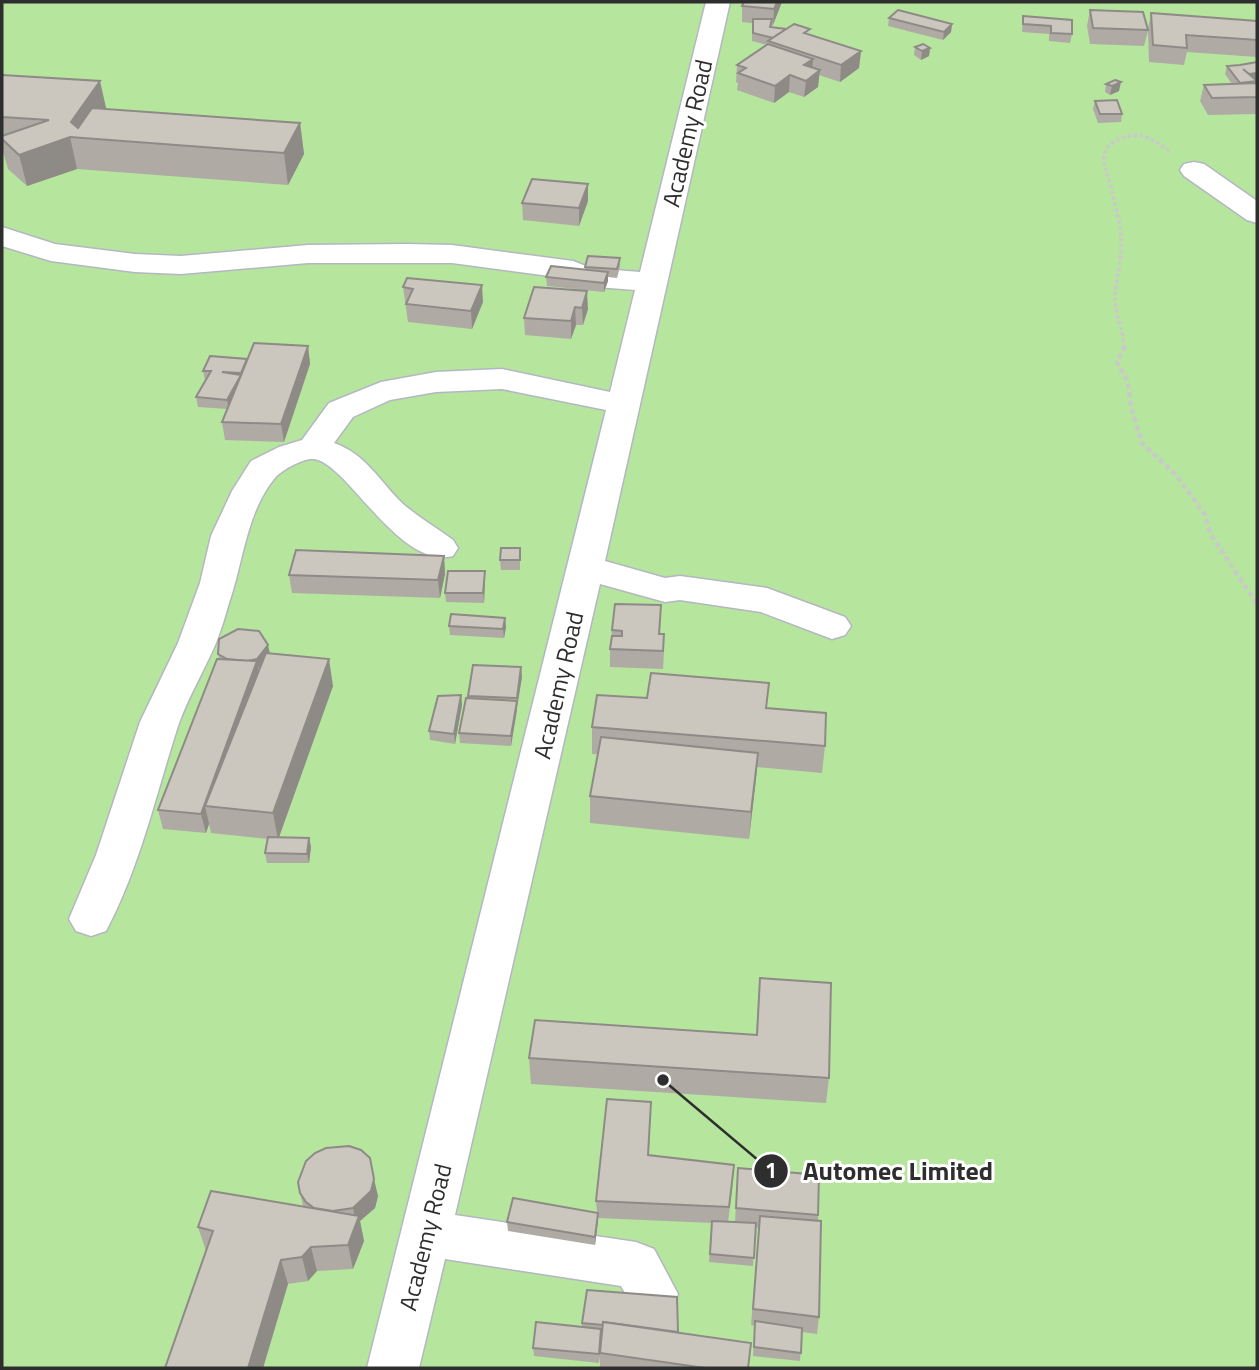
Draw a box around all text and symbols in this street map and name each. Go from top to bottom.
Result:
street label: Academy Road [653,56,721,210]
street label: Academy Road [524,608,592,762]
callout: Automec Limited [754,1148,1007,1195]
text: Automec Limited [803,1151,993,1190]
text: 1 [765,1154,777,1186]
street label: Academy Road [389,1160,461,1314]

